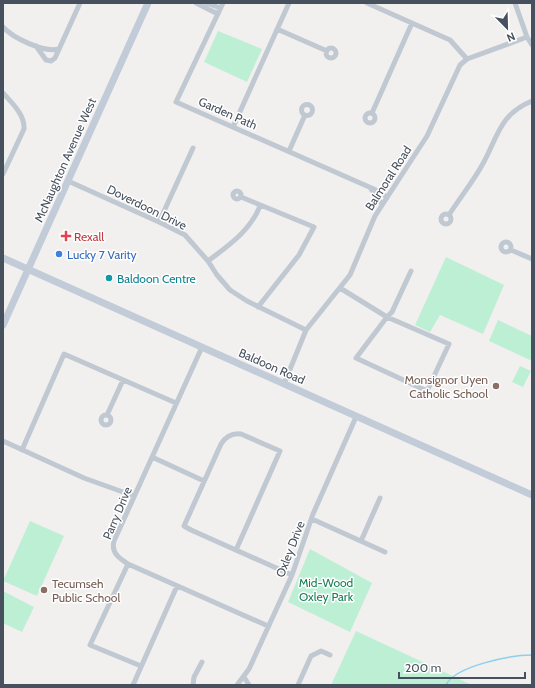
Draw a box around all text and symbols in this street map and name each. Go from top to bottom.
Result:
north arrow [487,8,527,48]
text: N [505,29,517,45]
street label: Garden Path [196,93,260,133]
street label: McNaughton Avenue West [31,96,99,224]
street label: Balmoral Road [362,143,414,213]
street label: Doverdoon Drive [105,181,189,233]
place label: Rexall [74,229,104,244]
marker: Rexall [61,231,71,241]
place label: Lucky 7 Varity [67,247,137,262]
marker: Lucky 7 Varity [54,249,64,259]
place label: Baldoon Centre [117,271,196,286]
marker: Baldoon Centre [104,273,114,283]
street label: Baldoon Road [237,345,307,387]
place label: Monsignor Uyen Catholic School [404,372,488,401]
marker: Monsignor Uyen Catholic School [491,381,501,391]
street label: Parry Drive [99,484,135,542]
street label: Oxley Drive [272,519,308,579]
park label: Mid-Wood Oxley Park [299,575,354,604]
place label: Tecumseh Public School [52,576,120,605]
marker: Tecumseh Public School [39,585,49,595]
scale bar [399,654,525,680]
text: 200 m [405,660,441,675]

